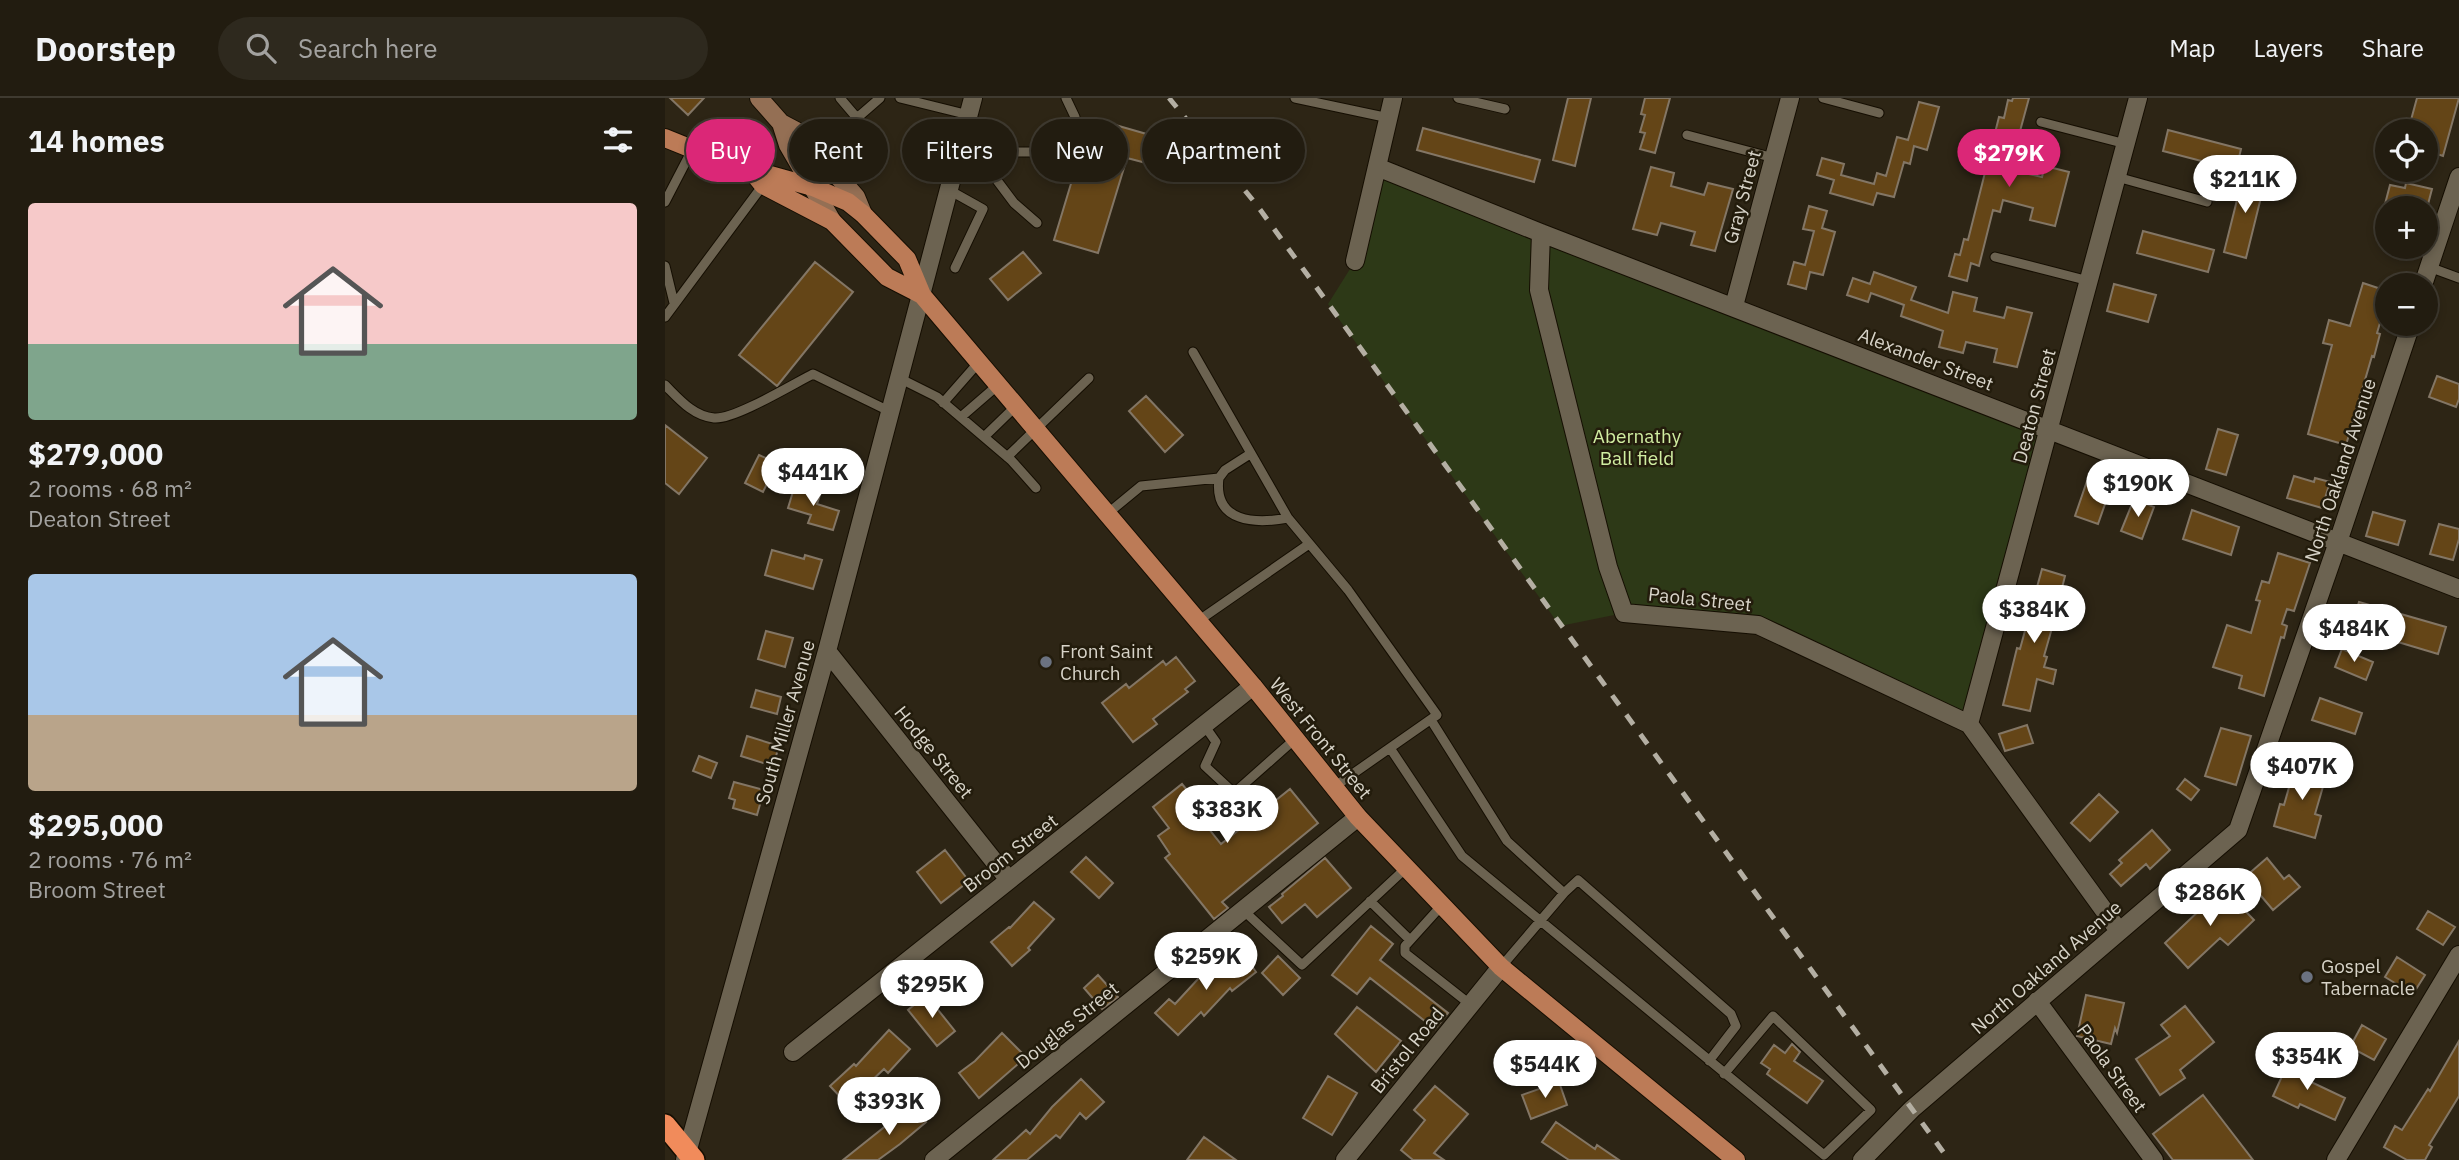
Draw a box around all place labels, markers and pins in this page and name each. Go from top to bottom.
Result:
pin: $279K [1960,130,2058,189]
pin: $211K [2196,156,2294,215]
pin: $441K [764,448,862,508]
pin: $190K [2089,460,2187,519]
pin: $384K [1985,586,2083,645]
pin: $484K [2305,604,2403,664]
place label: Front Saint Church [1060,639,1153,685]
marker: Front Saint Church [1038,654,1054,670]
pin: $407K [2253,742,2351,802]
pin: $383K [1178,786,1276,845]
pin: $286K [2161,868,2259,928]
pin: $259K [1157,932,1255,992]
place label: Gospel Tabernacle [2321,954,2415,1000]
pin: $295K [883,960,981,1020]
marker: Gospel Tabernacle [2299,969,2315,985]
pin: $354K [2258,1032,2356,1092]
pin: $544K [1496,1040,1594,1100]
pin: $393K [840,1077,938,1137]

